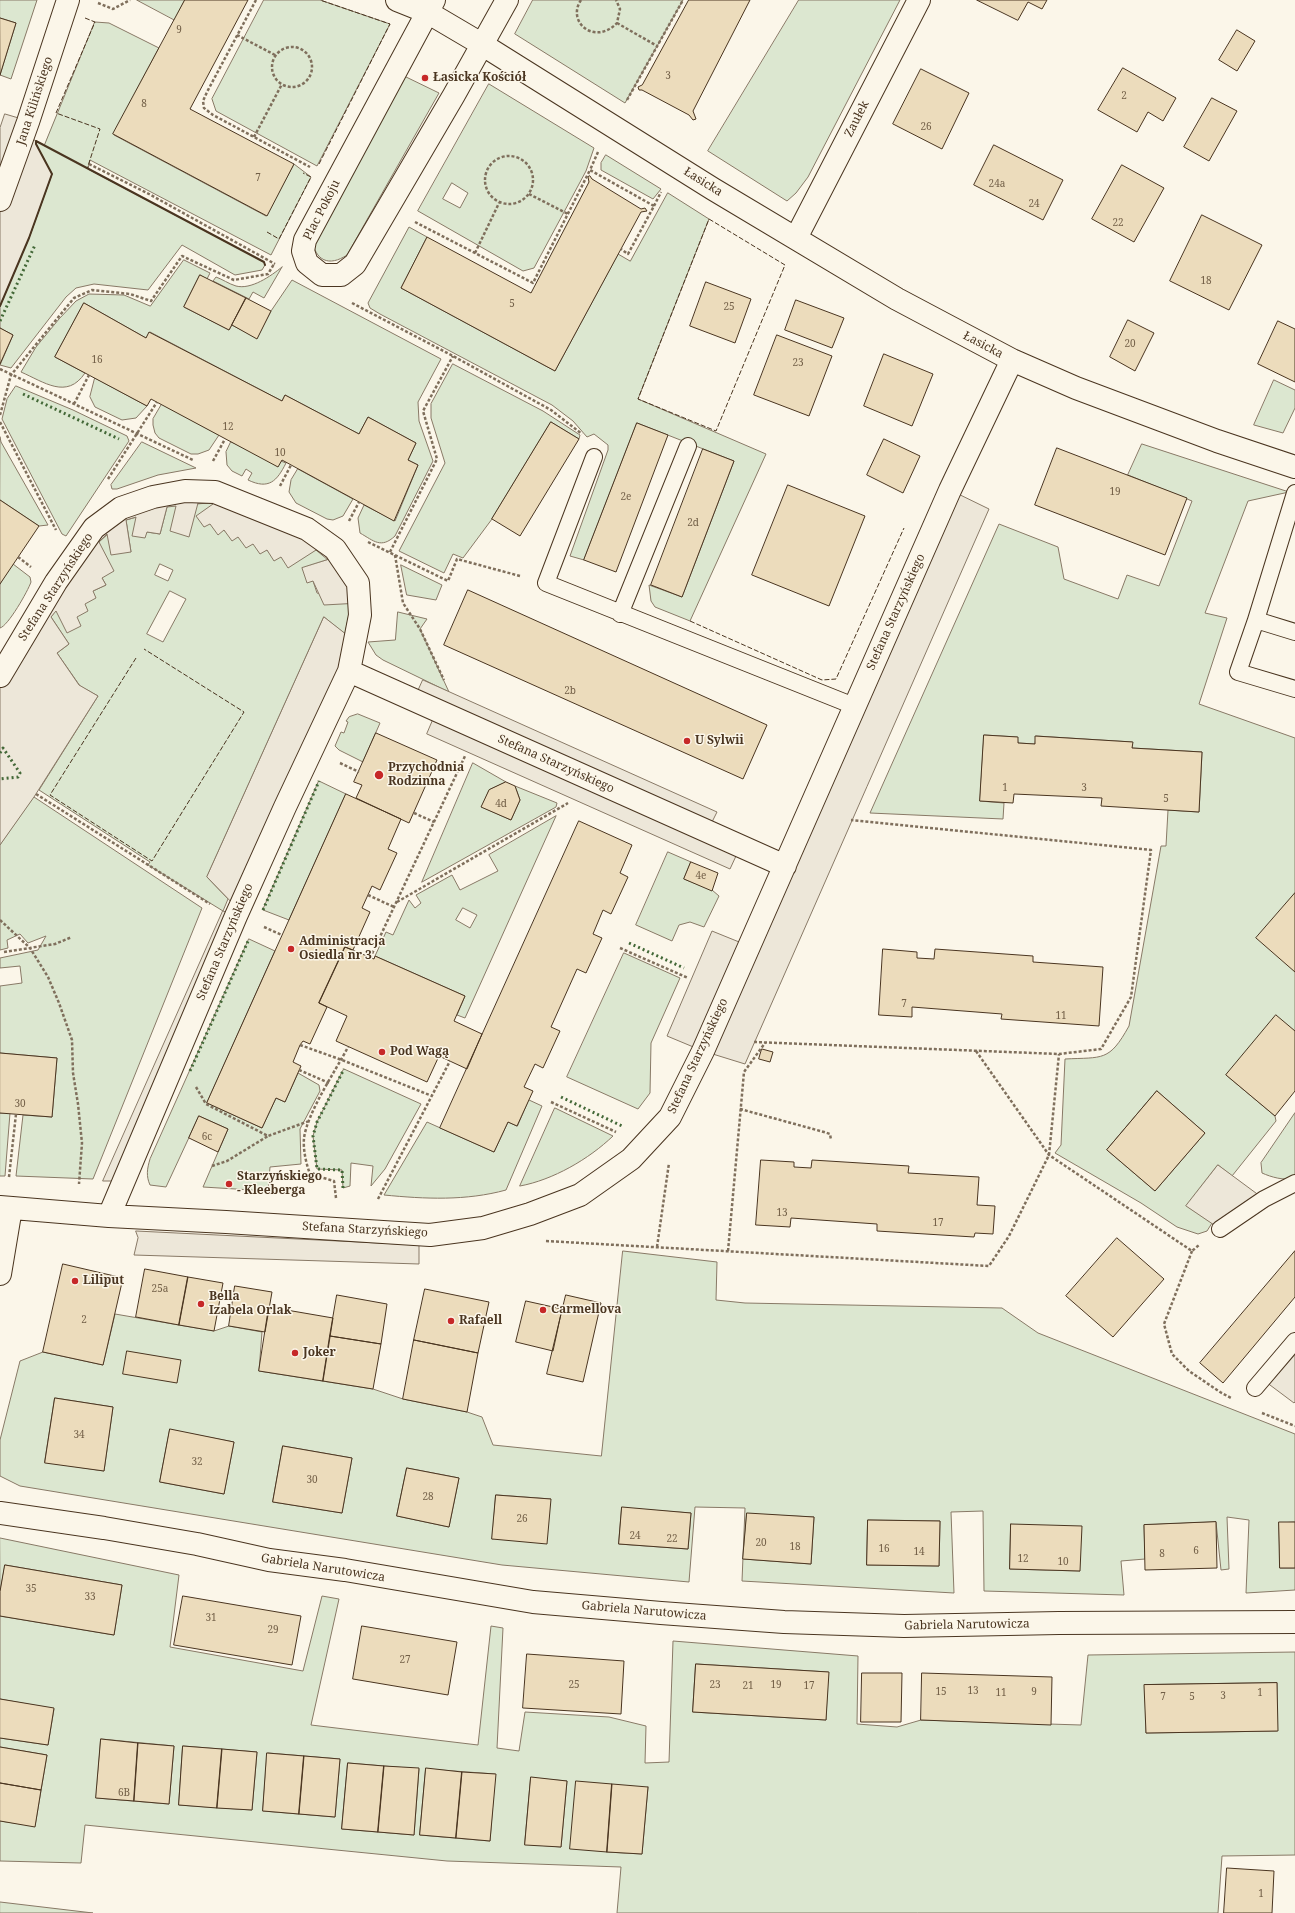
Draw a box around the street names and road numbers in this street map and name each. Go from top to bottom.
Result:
street label: Jana Kilińskiego [14,55,56,147]
street label: Zaułek [842,98,872,140]
street label: Łasicka [681,164,725,200]
street label: Plac Pokoju [301,177,343,243]
street label: Łasicka [961,329,1005,361]
street label: Stefana Starzyńskiego [16,530,96,644]
street label: Stefana Starzyńskiego [864,552,928,672]
street label: Stefana Starzyńskiego [496,732,616,796]
street label: Stefana Starzyńskiego [194,881,256,1003]
street label: Stefana Starzyńskiego [665,996,731,1116]
street label: Stefana Starzyńskiego [302,1220,428,1240]
street label: Gabriela Narutowicza [260,1551,386,1585]
street label: Gabriela Narutowicza [581,1598,707,1624]
street label: Gabriela Narutowicza [904,1617,1030,1633]

